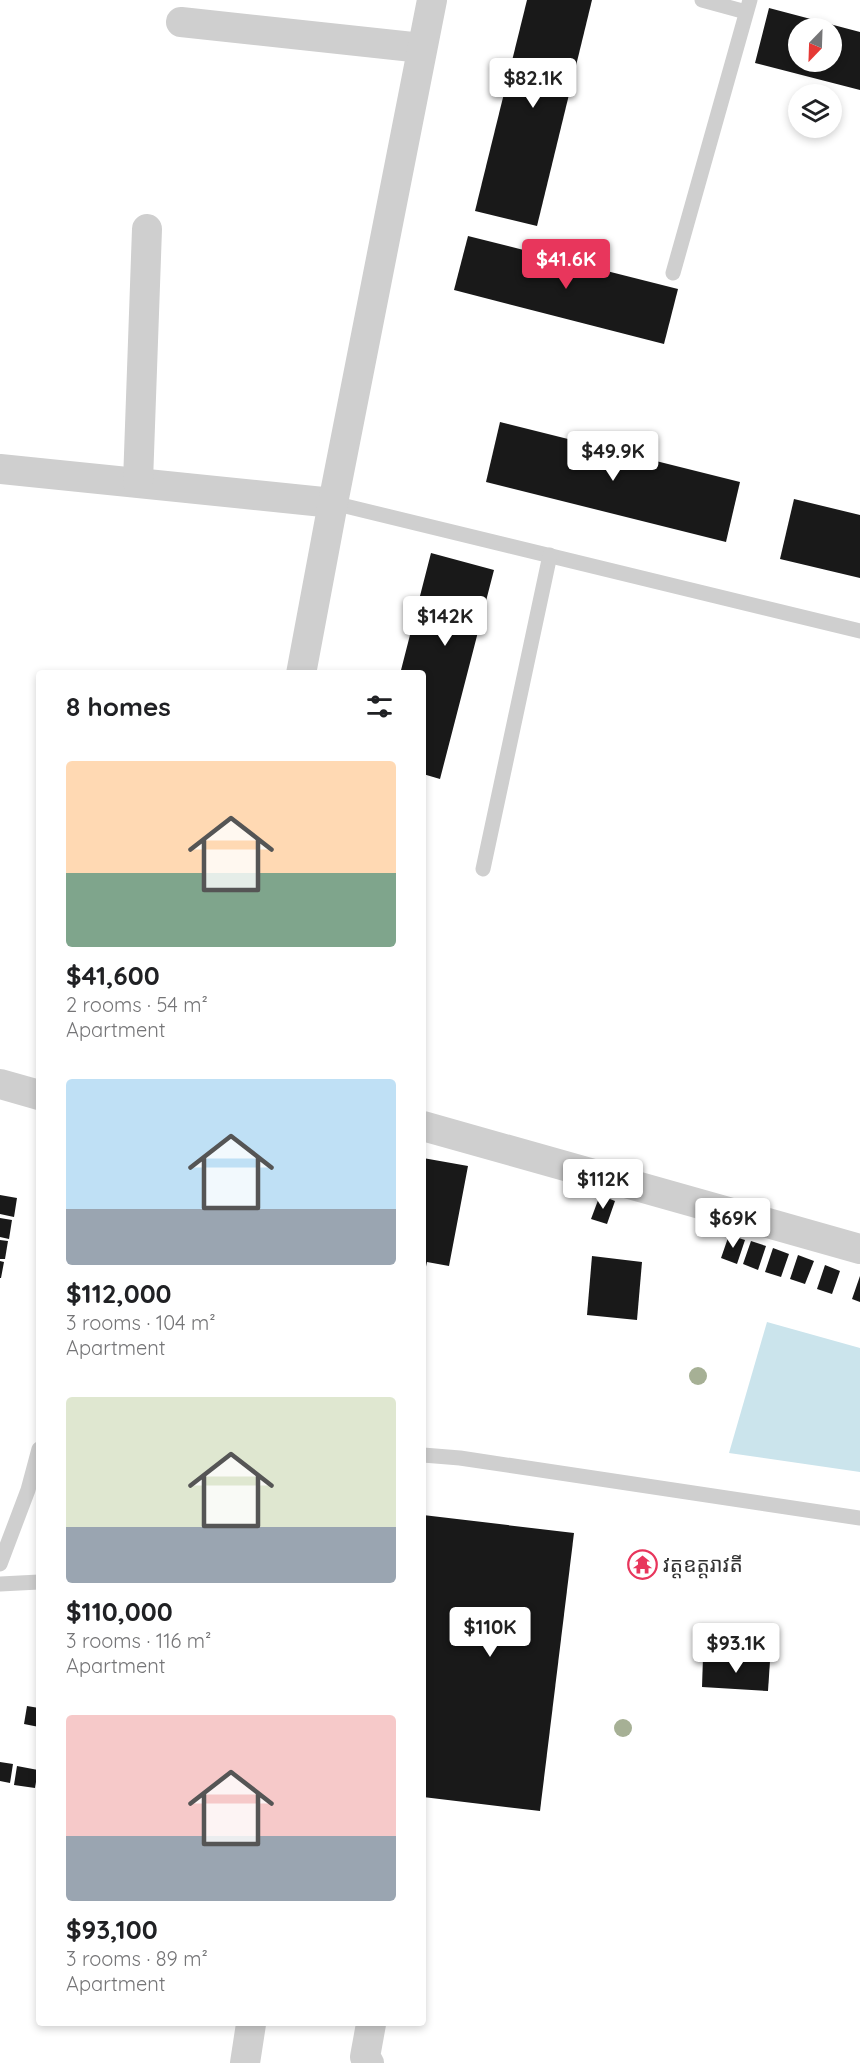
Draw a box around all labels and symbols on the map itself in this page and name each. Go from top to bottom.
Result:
north arrow [788,18,842,72]
pin: $82.1K [484,58,582,109]
pin: $41.6K [517,239,615,290]
pin: $49.9K [564,431,662,482]
pin: $142K [403,596,487,647]
pin: $112K [561,1159,645,1210]
pin: $69K [697,1198,769,1249]
temple icon: វត្តឧត្តរាវតី [626,1549,658,1581]
place label: វត្តឧត្តរាវតី [663,1551,743,1579]
pin: $110K [448,1607,532,1658]
pin: $93.1K [687,1623,785,1674]

